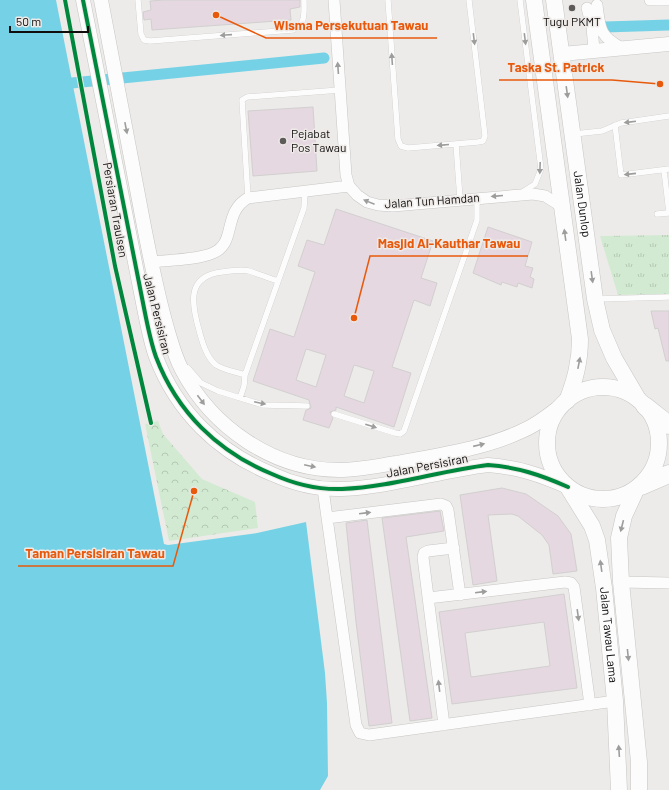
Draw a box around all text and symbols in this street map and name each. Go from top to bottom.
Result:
marker: Tugu PKMT [567,3,577,13]
scale bar [10,8,88,34]
callout: Wisma Persekutuan Tawau [266,13,437,38]
text: 50 m [16,14,41,28]
place label: Tugu PKMT [543,14,601,28]
text: Wisma Persekutuan Tawau [274,17,428,33]
one-way arrow [220,32,233,39]
one-way arrow [471,33,477,45]
one-way arrow [522,33,528,45]
one-way arrow [389,53,396,65]
callout: Taska St. Patrick [499,55,612,80]
text: Taska St. Patrick [508,59,605,75]
one-way arrow [335,62,342,74]
one-way arrow [564,86,570,98]
one-way arrow [624,118,636,125]
one-way arrow [123,122,129,135]
place label: Pejabat Pos Tawau [291,126,346,154]
marker: Pejabat Pos Tawau [278,136,288,146]
one-way arrow [437,142,449,149]
street label: Persiaran Traulsen [101,161,131,259]
one-way arrow [537,162,543,175]
street label: Jalan Dunlop [571,170,594,238]
one-way arrow [624,170,636,177]
street label: Jalan Tun Hamdan [384,190,480,210]
one-way arrow [491,193,503,199]
one-way arrow [362,198,374,204]
one-way arrow [562,229,568,241]
callout: Masjid Al-Kauthar Tawau [370,231,528,256]
text: Masjid Al-Kauthar Tawau [378,235,520,251]
one-way arrow [589,271,595,283]
street label: Jalan Persisiran [141,272,175,356]
one-way arrow [576,357,582,370]
one-way arrow [197,394,206,405]
one-way arrow [254,401,266,407]
one-way arrow [366,423,378,429]
one-way arrow [473,442,485,448]
street label: Jalan Persisiran [385,450,469,480]
one-way arrow [303,464,316,470]
one-way arrow [359,510,371,517]
one-way arrow [618,520,624,532]
callout: Taman Persisiran Tawau [18,541,173,566]
text: Taman Persisiran Tawau [25,545,165,561]
one-way arrow [598,560,604,572]
street label: Jalan Tawau Lama [598,586,621,683]
one-way arrow [475,589,487,595]
one-way arrow [575,609,581,621]
one-way arrow [625,649,631,661]
one-way arrow [436,680,442,692]
one-way arrow [615,745,622,757]

